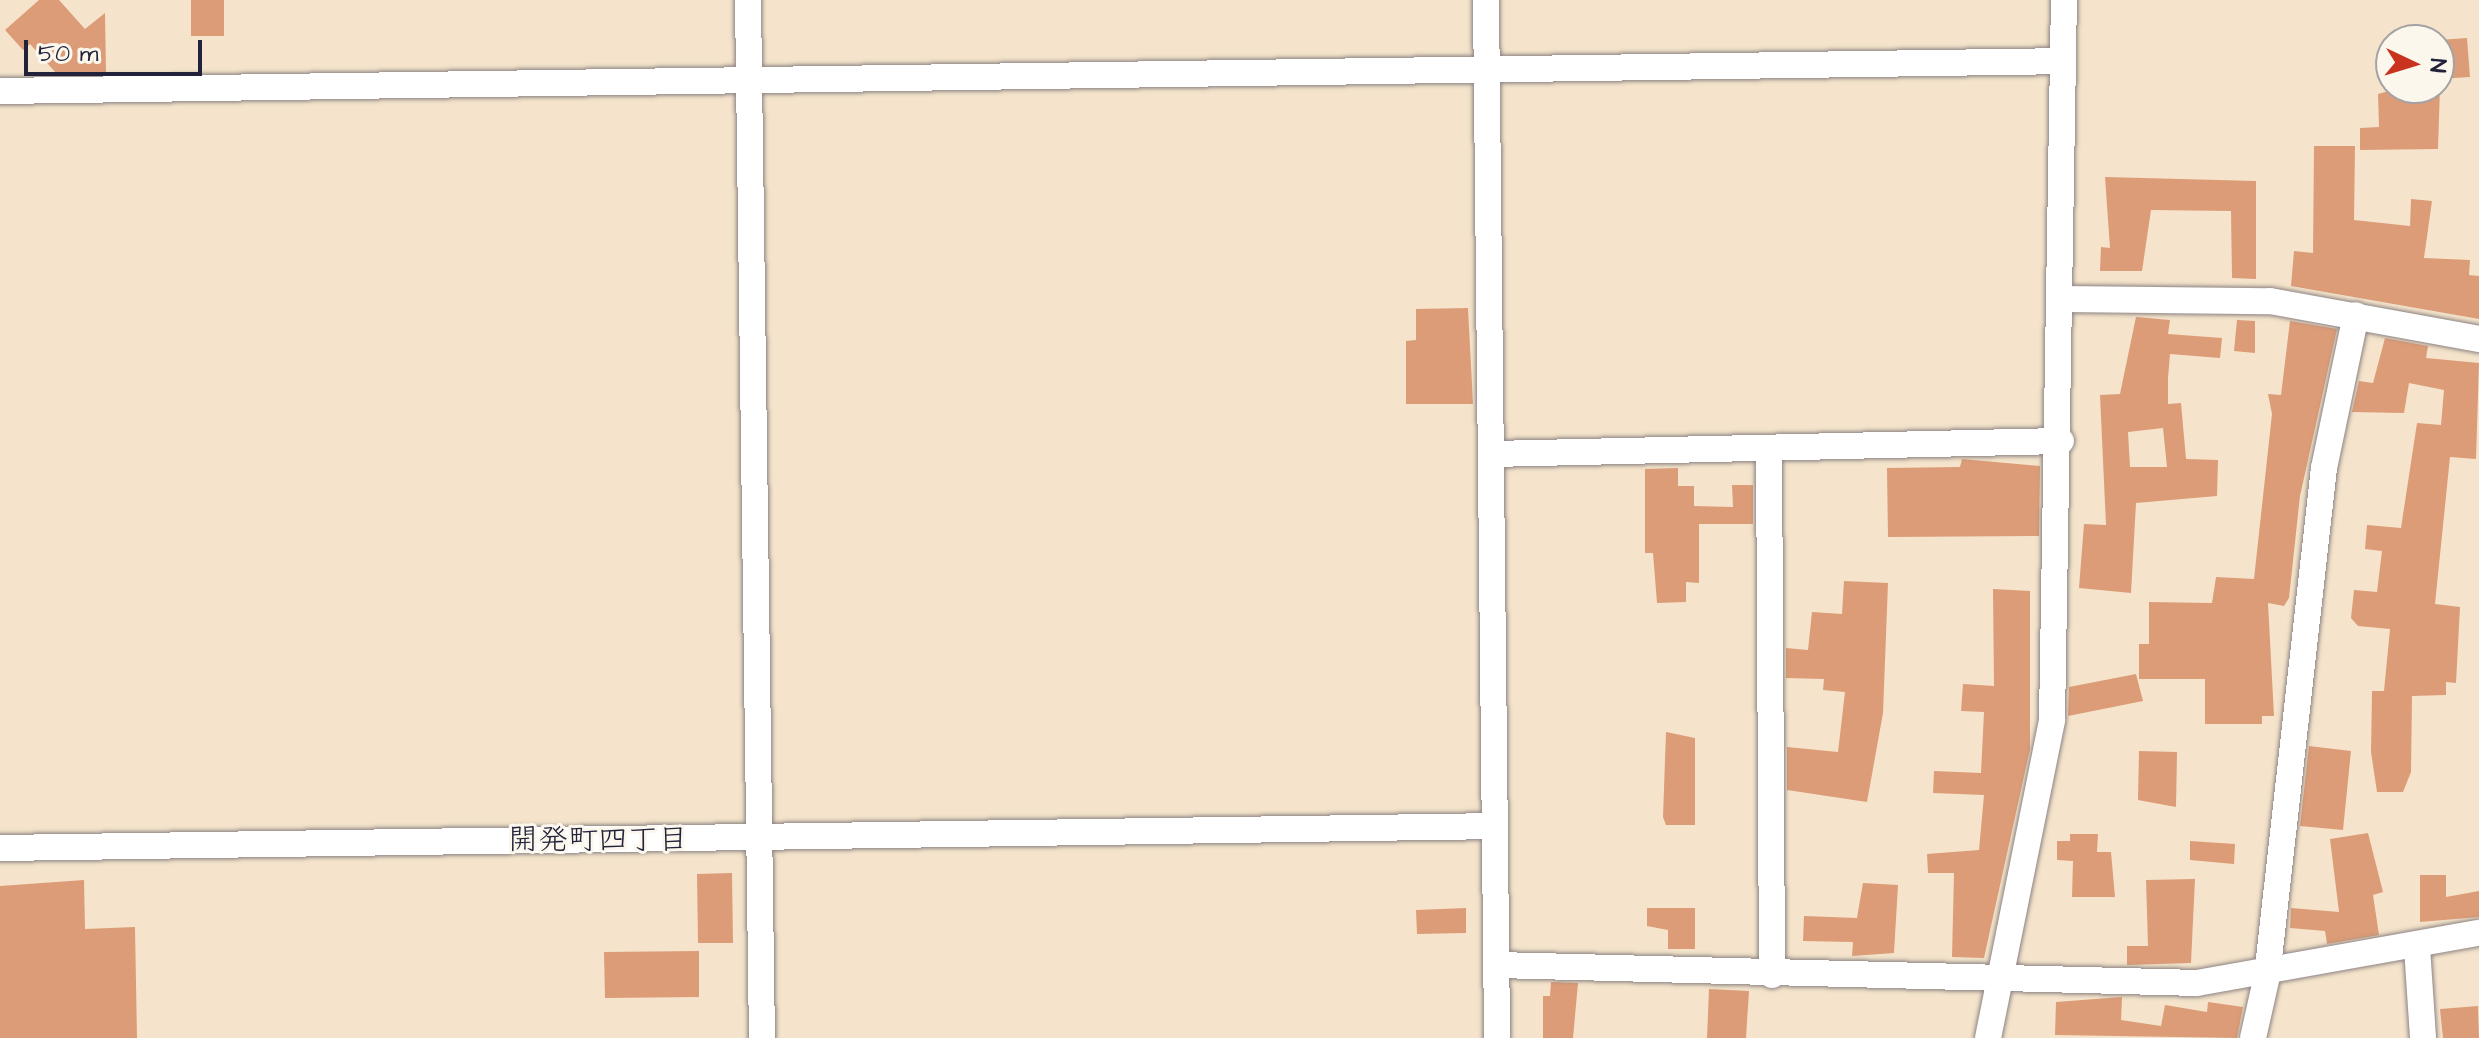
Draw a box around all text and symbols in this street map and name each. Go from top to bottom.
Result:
scale bar [28,24,206,74]
north arrow [2375,24,2455,104]
text: 50 m [38,37,98,71]
text: N [2422,58,2453,74]
district label: 開発町四丁目 [508,822,688,858]

